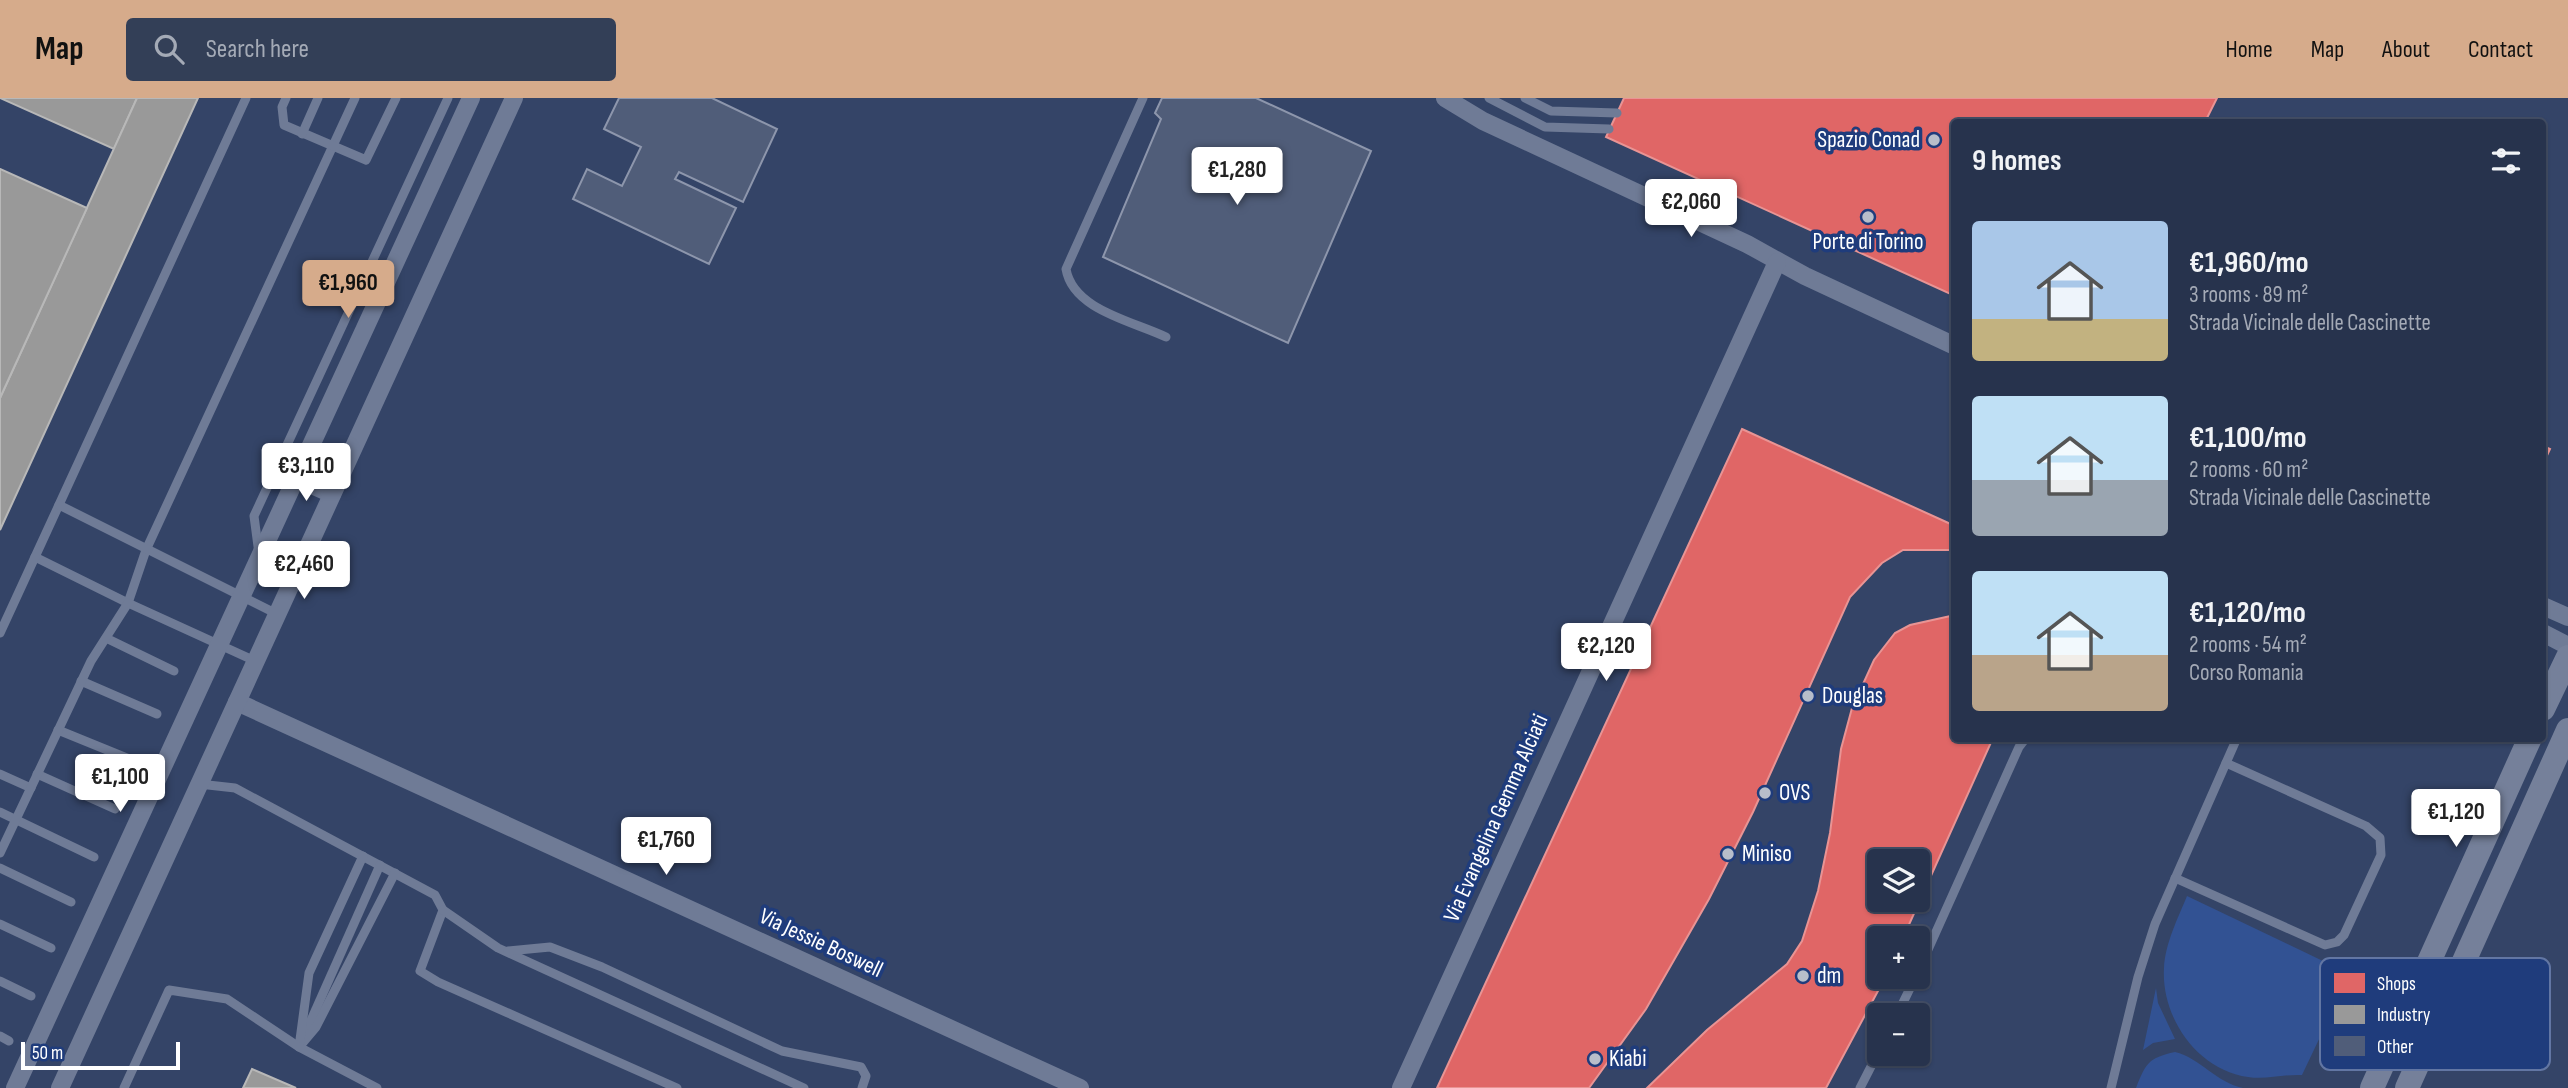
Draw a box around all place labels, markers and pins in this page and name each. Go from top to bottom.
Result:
place label: Spazio Conad [1817,126,1920,154]
marker: Spazio Conad [1926,132,1942,148]
pin: €1,280 [1180,148,1294,207]
pin: €2,060 [1634,180,1748,239]
marker: Porte di Torino [1860,209,1876,225]
place label: Porte di Torino [1812,228,1924,256]
pin: €1,960 [291,260,405,320]
pin: €3,110 [249,444,363,503]
pin: €2,460 [247,542,361,601]
pin: €2,120 [1549,624,1663,683]
place label: Douglas [1822,682,1883,710]
marker: Douglas [1800,688,1816,704]
pin: €1,100 [63,754,177,814]
place label: OVS [1779,779,1810,807]
marker: OVS [1757,785,1773,801]
pin: €1,120 [2399,790,2513,849]
pin: €1,760 [609,818,723,877]
place label: Miniso [1742,840,1792,868]
marker: Miniso [1720,846,1736,862]
place label: dm [1817,962,1841,990]
marker: dm [1795,968,1811,984]
place label: Kiabi [1609,1045,1646,1073]
marker: Kiabi [1587,1051,1603,1067]

